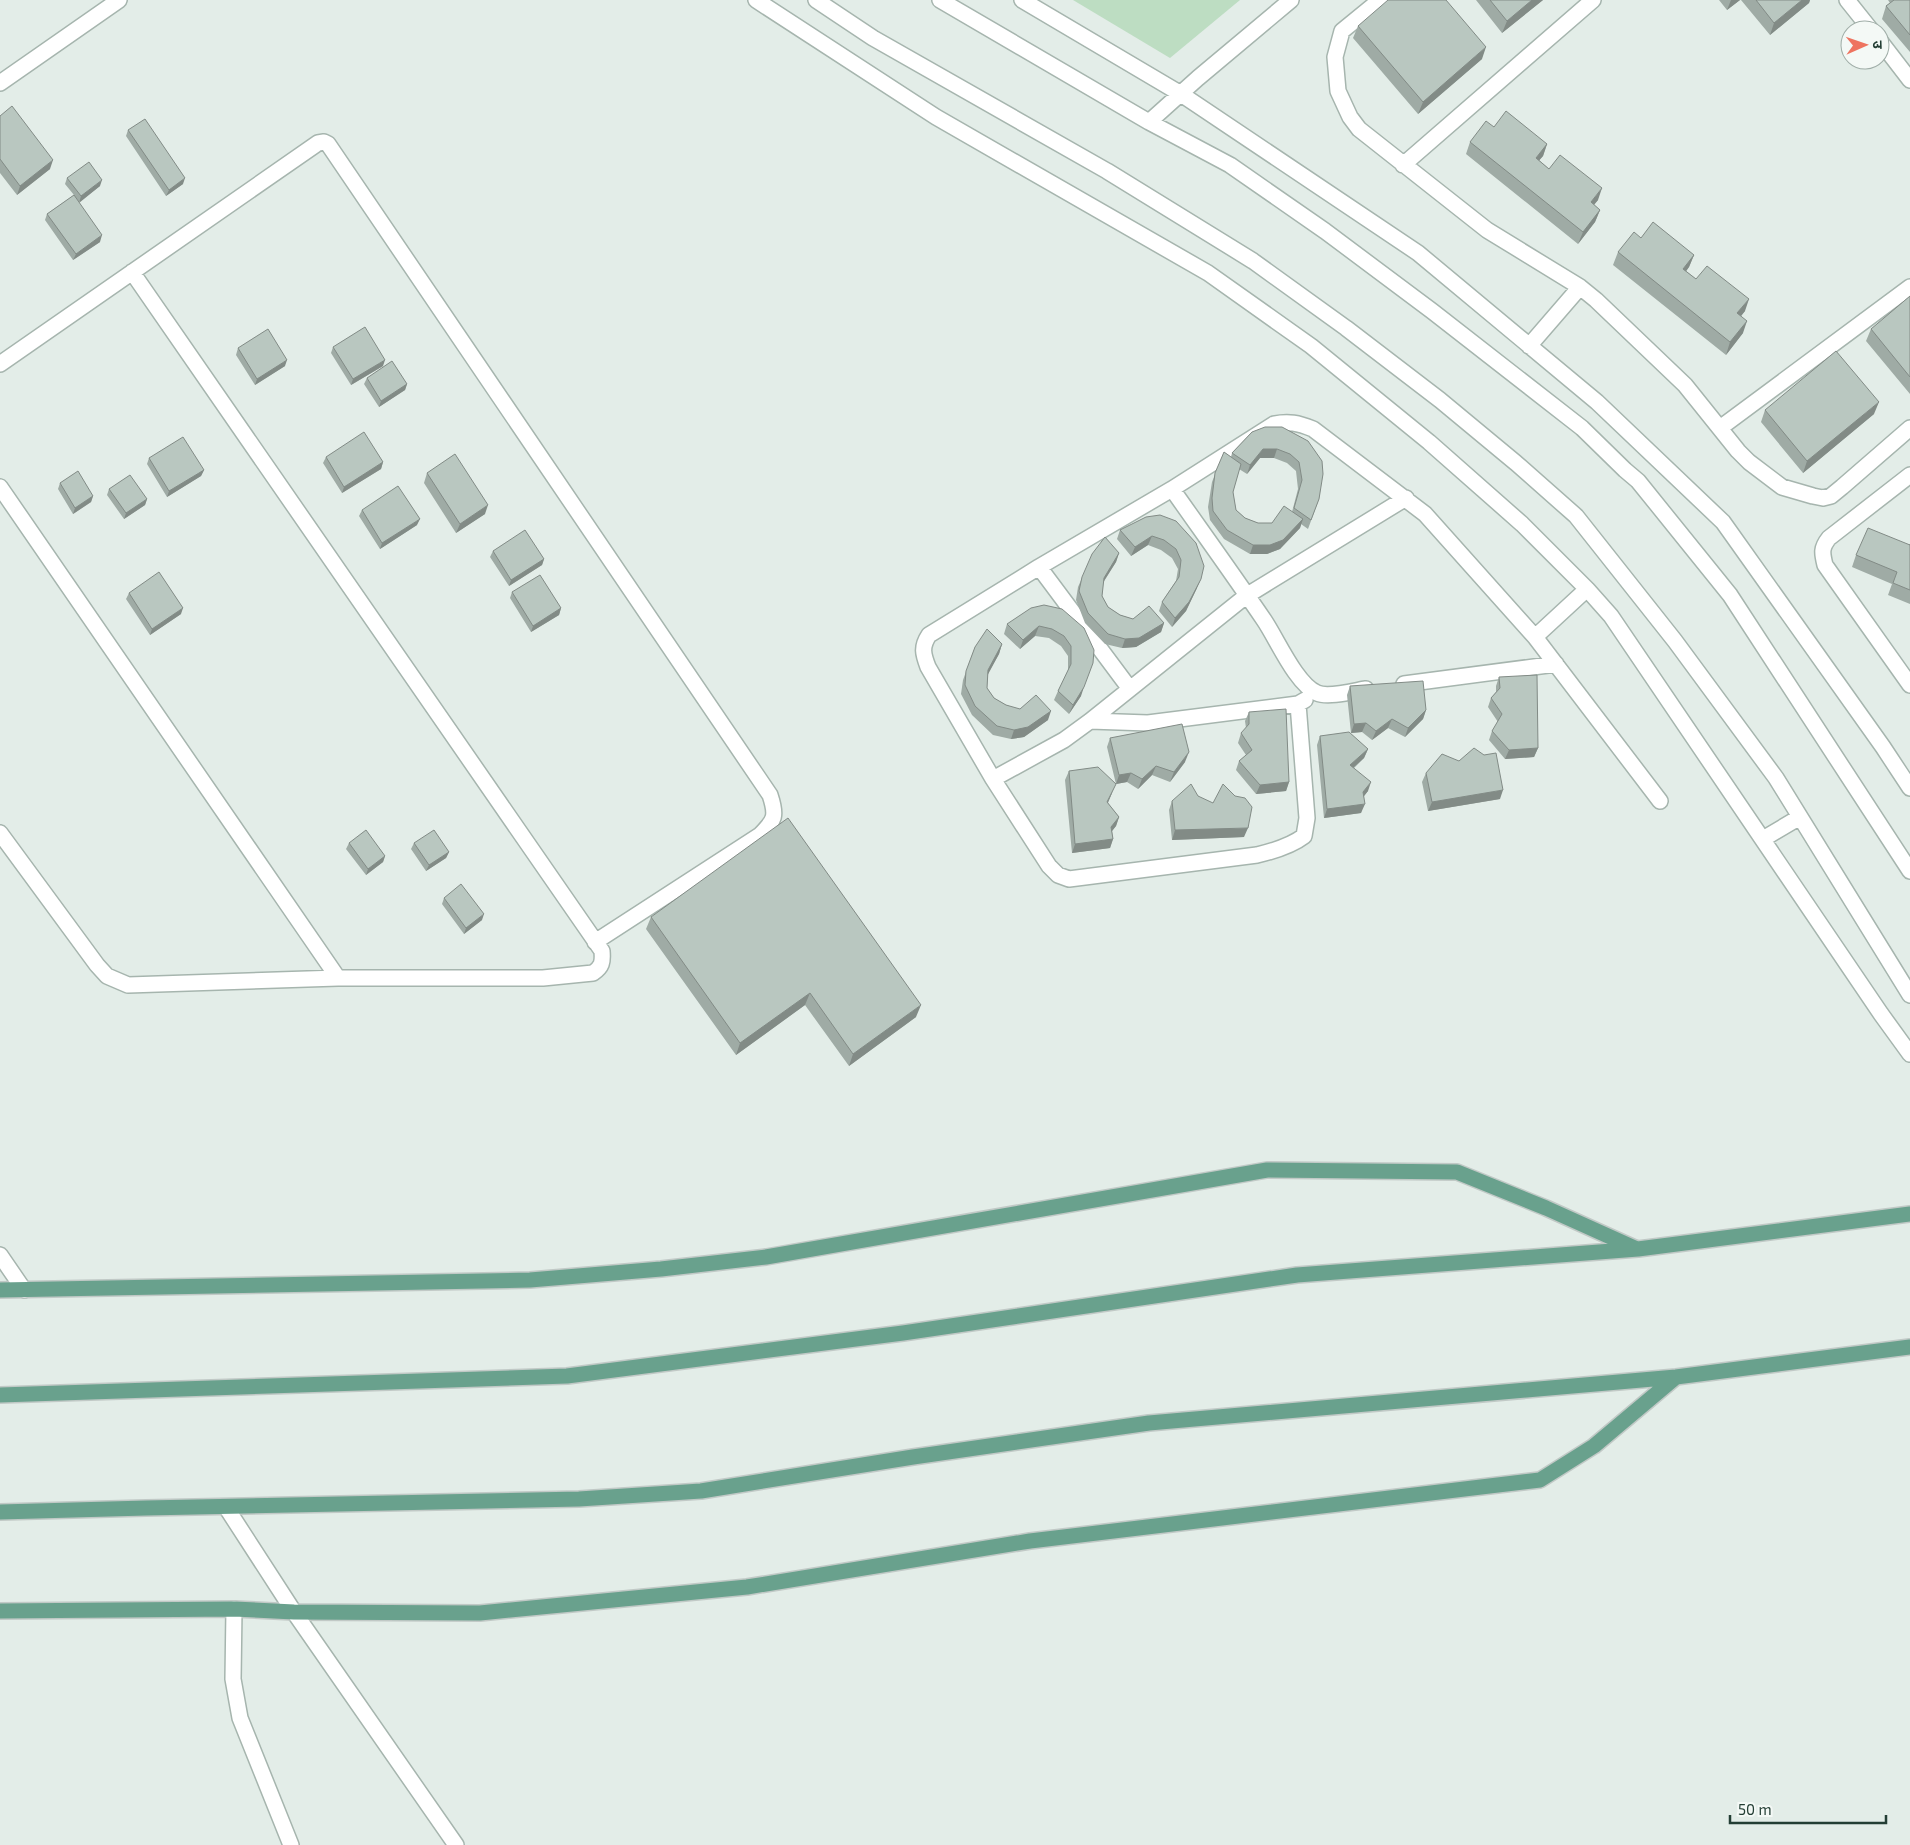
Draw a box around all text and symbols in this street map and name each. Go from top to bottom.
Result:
north arrow [1840,20,1890,70]
text: उ [1870,40,1887,50]
scale bar [1730,1792,1886,1824]
text: 50 m [1738,1800,1772,1818]

